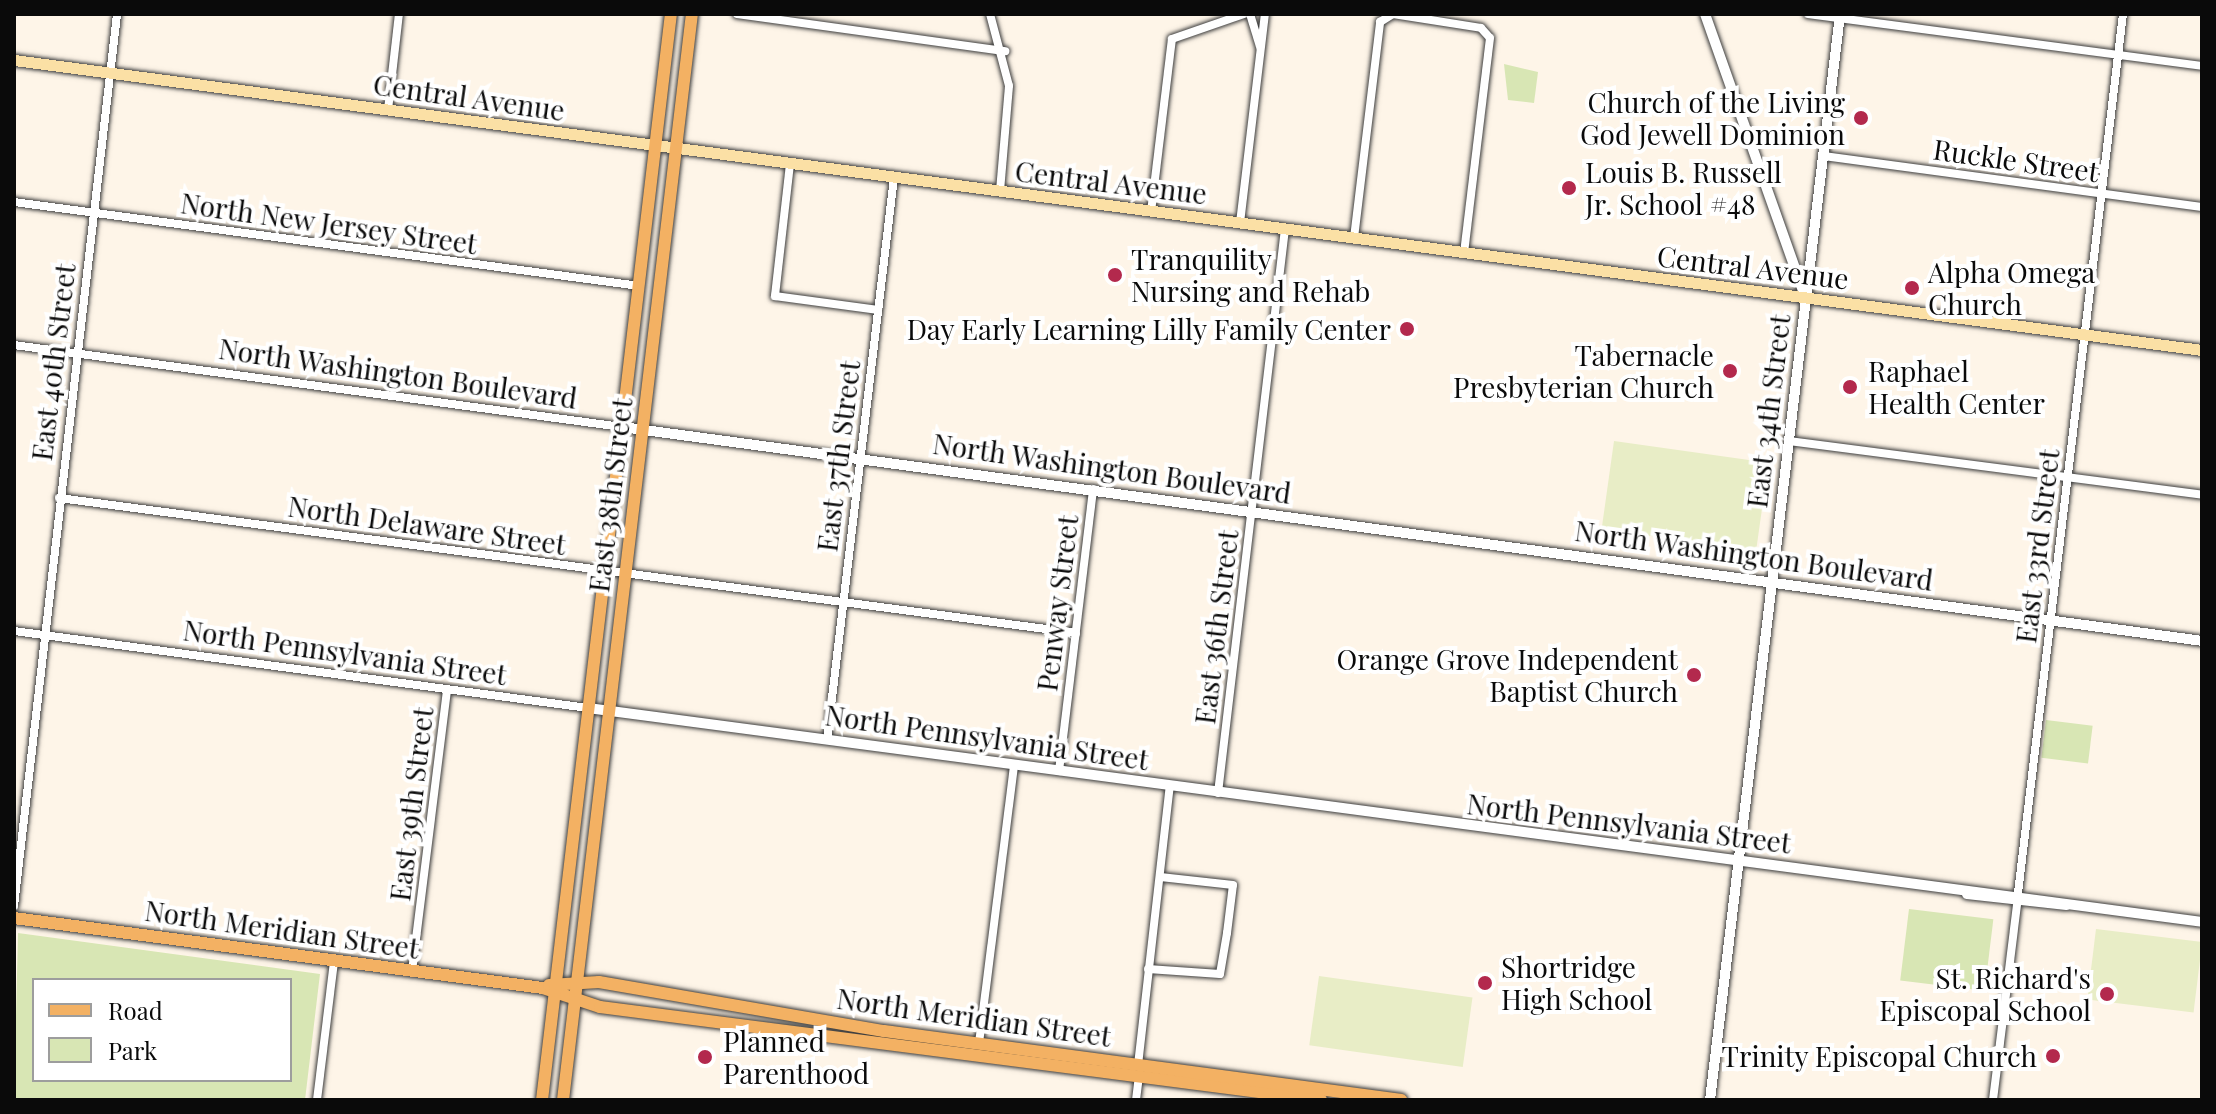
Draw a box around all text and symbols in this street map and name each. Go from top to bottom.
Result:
street label: Central Avenue [371,67,567,127]
place label: Church of the Living God Jewell Dominion [1580,85,1845,151]
marker: Church of the Living God Jewell Dominion [1852,109,1870,127]
street label: Ruckle Street [1931,132,2101,188]
street label: Central Avenue [1013,154,1209,210]
place label: Louis B. Russell Jr. School #48 [1585,155,1782,221]
marker: Louis B. Russell Jr. School #48 [1560,179,1578,197]
street label: North New Jersey Street [178,185,480,261]
street label: Central Avenue [1655,239,1851,295]
place label: Tranquility Nursing and Rehab [1131,242,1370,308]
place label: Alpha Omega Church [1928,255,2096,321]
street label: East 40th Street [24,261,82,463]
marker: Tranquility Nursing and Rehab [1106,266,1124,284]
marker: Alpha Omega Church [1903,279,1921,297]
place label: Day Early Learning Lilly Family Center [904,312,1391,346]
street label: East 34th Street [1739,312,1797,510]
marker: Day Early Learning Lilly Family Center [1398,320,1416,338]
street label: North Washington Boulevard [216,331,580,415]
place label: Tabernacle Presbyterian Church [1453,338,1714,404]
place label: Raphael Health Center [1868,354,2045,420]
street label: East 37th Street [810,358,866,554]
marker: Tabernacle Presbyterian Church [1721,362,1739,380]
marker: Raphael Health Center [1839,376,1861,398]
street label: East 38th Street [581,396,639,594]
street label: North Washington Boulevard [930,426,1294,510]
street label: East 33rd Street [2008,447,2066,645]
street label: North Delaware Street [286,489,568,561]
street label: Penway Street [1029,513,1085,693]
street label: North Washington Boulevard [1572,513,1936,597]
street label: East 36th Street [1187,528,1245,726]
street label: North Pennsylvania Street [181,613,509,691]
place label: Orange Grove Independent Baptist Church [1337,642,1678,708]
marker: Orange Grove Independent Baptist Church [1685,666,1703,684]
street label: North Pennsylvania Street [823,698,1151,776]
street label: East 39th Street [382,705,440,903]
street label: North Pennsylvania Street [1465,786,1793,860]
street label: North Meridian Street [143,893,421,965]
place label: Shortridge High School [1501,950,1652,1016]
place label: St. Richard's Episcopal School [1879,961,2091,1027]
marker: Shortridge High School [1476,974,1494,992]
legend [32,978,292,1082]
street label: North Meridian Street [835,981,1113,1053]
marker: St. Richard's Episcopal School [2098,985,2116,1003]
text: Road [108,994,163,1026]
place label: Planned Parenthood [723,1024,869,1090]
text: Park [108,1034,157,1066]
place label: Trinity Episcopal Church [1721,1039,2037,1073]
marker: Planned Parenthood [694,1046,716,1068]
marker: Trinity Episcopal Church [2044,1047,2062,1065]

